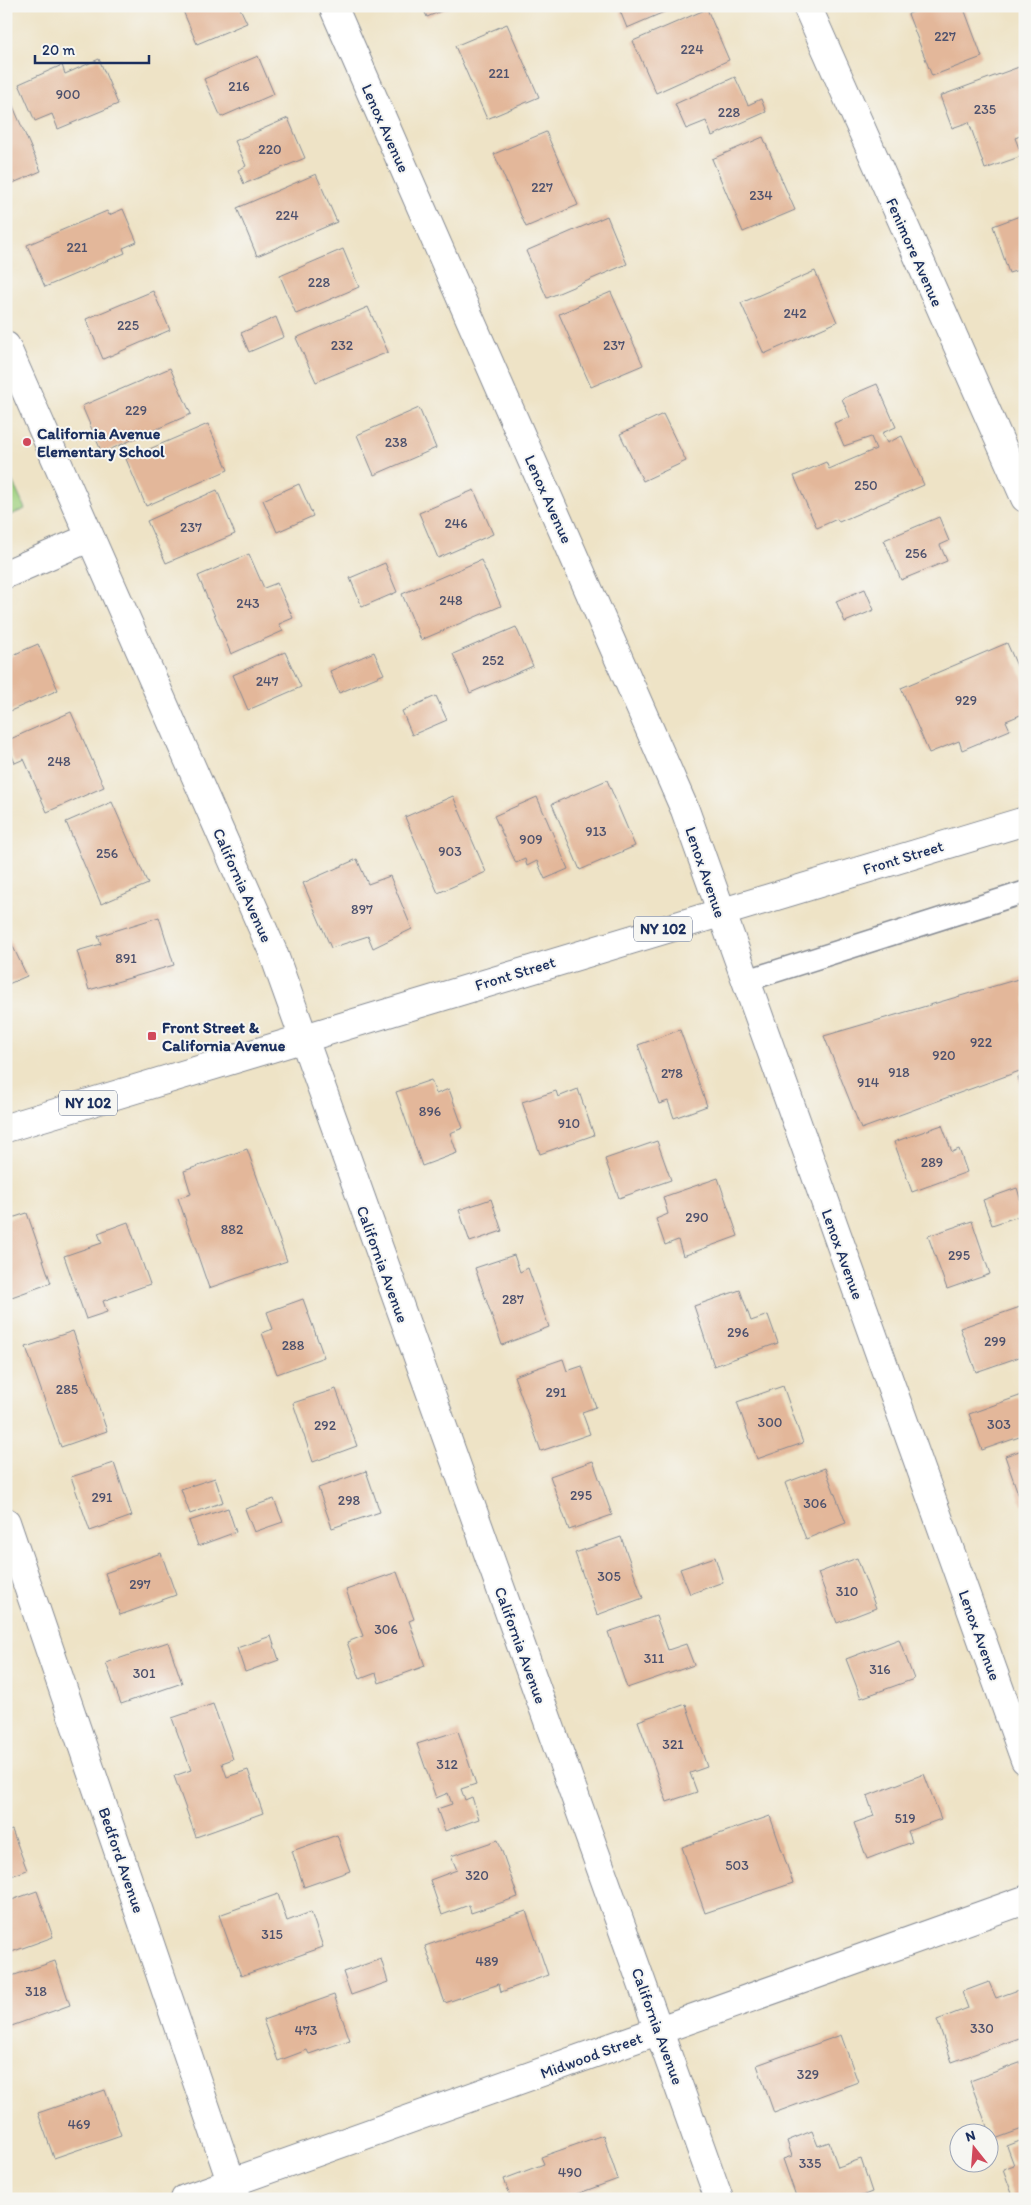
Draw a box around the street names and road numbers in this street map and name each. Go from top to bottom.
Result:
street label: Lenox Avenue [358,81,414,175]
street label: Fenimore Avenue [882,195,947,310]
street label: Lenox Avenue [521,452,577,546]
street label: Lenox Avenue [681,824,730,920]
street label: California Avenue [209,825,276,945]
street label: Front Street [861,836,946,879]
road number: NY 102 [634,916,692,942]
street label: Front Street [473,952,558,995]
road number: NY 102 [59,1090,117,1116]
street label: California Avenue [353,1203,413,1325]
street label: Lenox Avenue [817,1206,868,1302]
street label: California Avenue [491,1584,551,1706]
street label: Lenox Avenue [954,1587,1005,1683]
street label: Bedford Avenue [95,1805,149,1916]
street label: California Avenue [628,1965,688,2087]
street label: Midwood Street [538,2028,645,2083]

